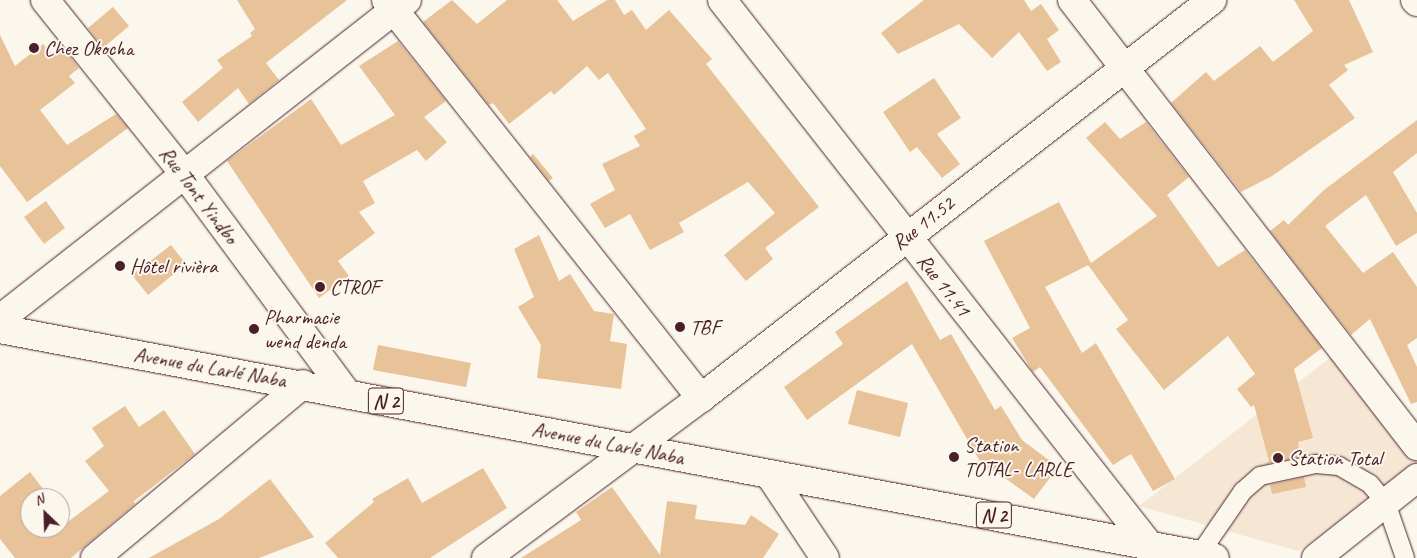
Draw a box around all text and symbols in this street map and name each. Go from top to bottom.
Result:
place label: Chez Okocha [44,35,133,61]
marker: Chez Okocha [28,42,40,54]
street label: Rue Tont Yindbo [154,141,244,249]
street label: Rue 11.52 [887,191,959,255]
street label: Rue 11.41 [912,249,976,321]
place label: Hôtel rivièra [130,253,218,279]
marker: Hôtel rivièra [114,260,126,272]
place label: CTROF [330,274,379,300]
marker: CTROF [314,281,326,293]
place label: Pharmacie wend denda [264,304,346,354]
place label: TBF [690,314,720,340]
marker: TBF [674,321,686,333]
marker: Pharmacie wend denda [248,323,260,335]
street label: Avenue du Larlé Naba [132,341,288,393]
road number: N 2 [367,384,405,418]
street label: Avenue du Larlé Naba [530,416,686,470]
place label: Station TOTAL- LARLE [964,432,1073,482]
place label: Station Total [1288,445,1382,471]
marker: Station TOTAL- LARLE [948,451,960,463]
marker: Station Total [1272,452,1284,464]
north arrow [20,488,70,538]
text: N [32,490,47,509]
road number: N 2 [975,498,1013,532]

